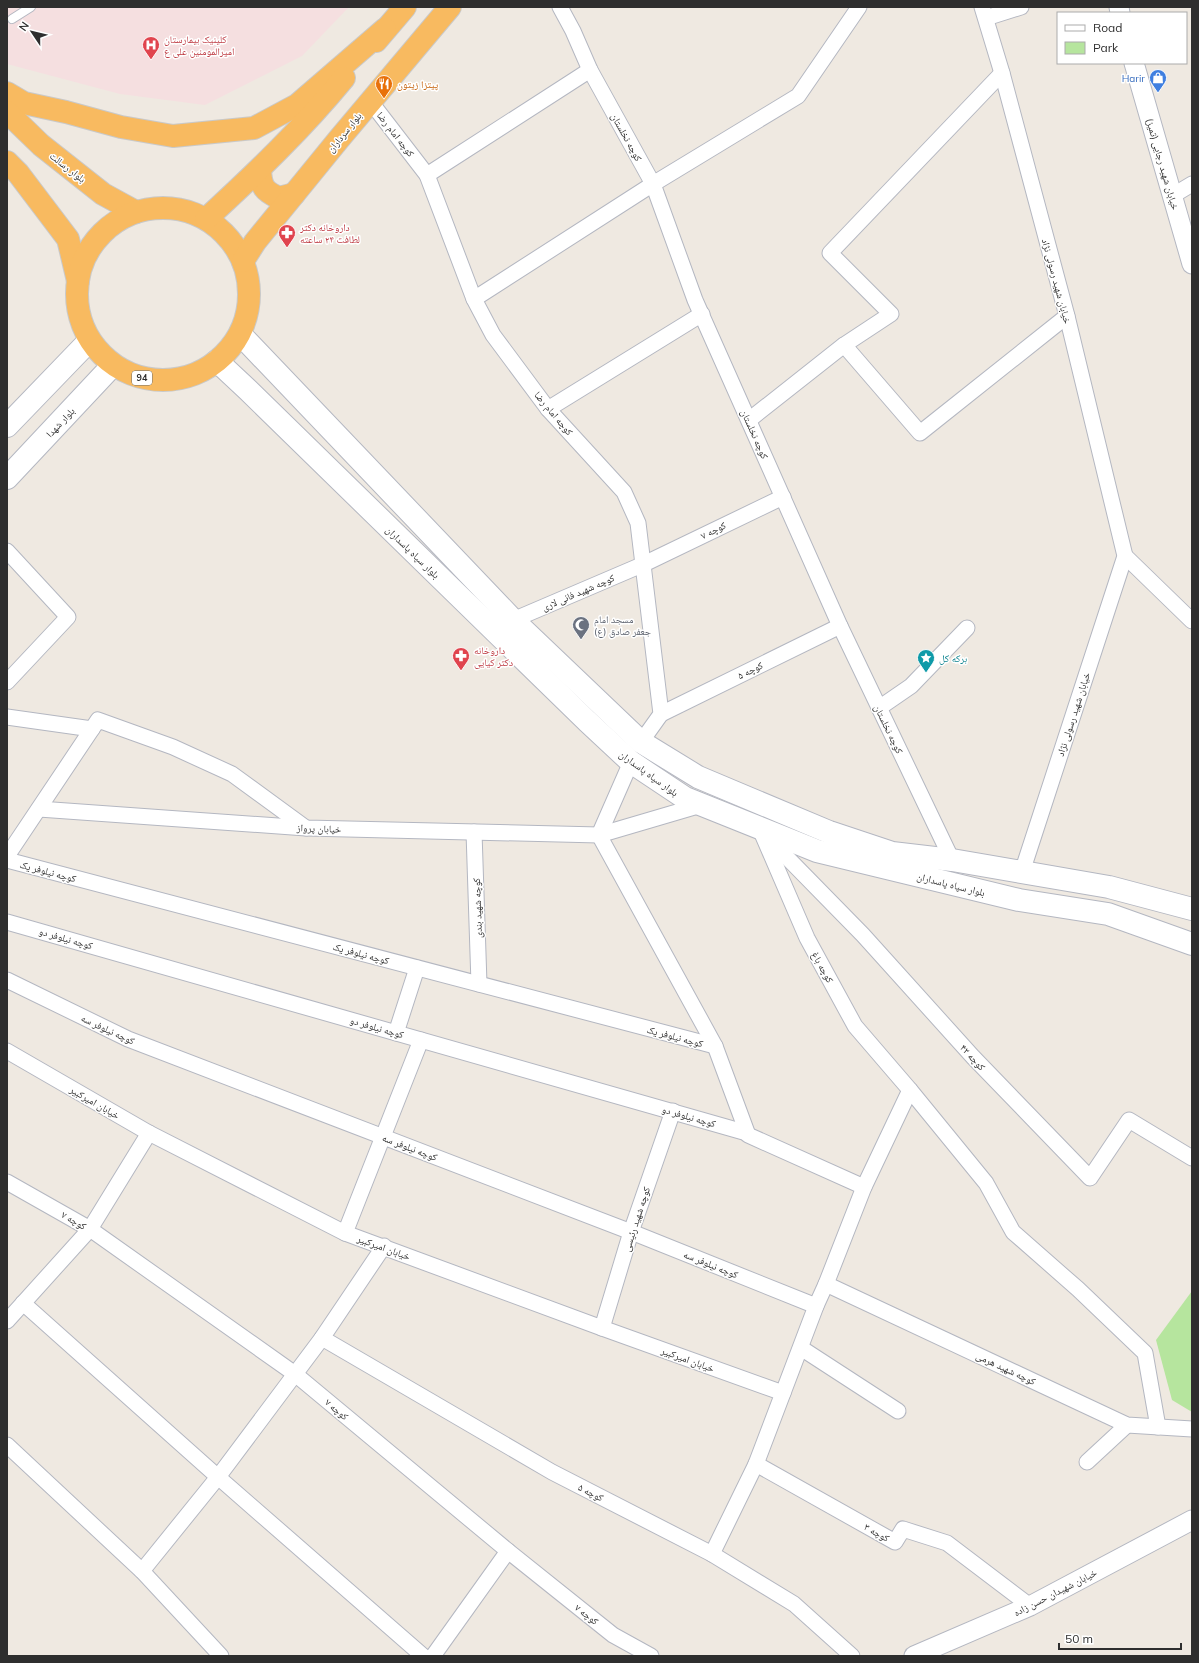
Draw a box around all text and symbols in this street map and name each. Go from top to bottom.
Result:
north arrow [12,12,52,52]
legend [1057,12,1187,64]
text: N [16,19,32,34]
text: Road [1093,20,1122,35]
place label: کلینیک بیمارستان امیرالمومنین علی ع [164,33,234,58]
hospital icon: کلینیک بیمارستان امیرالمومنین علی ع [141,35,161,60]
text: Park [1093,40,1119,55]
shop icon: Harir [1148,68,1168,93]
place label: Harir [1122,72,1145,85]
restaurant icon: پیتزا زیتون [374,74,394,99]
place label: پیتزا زیتون [397,78,438,91]
street label: بلوار سرداران [324,109,365,155]
street label: کوچه امام رضا [373,109,417,160]
street label: کوچه نخلستان [608,111,645,163]
street label: خیابان شهید رجایی (تمیز) [1143,117,1182,212]
street label: بلوار رسالت [47,149,88,186]
place label: داروخانه دکتر لطافت ۲۴ ساعته [299,221,360,246]
pharmacy icon: داروخانه دکتر لطافت ۲۴ ساعته [277,223,297,248]
street label: خیابان شهید رسولی نژاد [1039,237,1074,326]
road number: 94 [132,371,152,385]
street label: کوچه امام رضا [531,389,576,439]
street label: بلوار شهدا [43,404,78,440]
street label: کوچه نخلستان [738,407,771,461]
street label: کوچه ۷ [698,519,728,542]
street label: بلوار سپاه پاسداران [383,523,442,582]
street label: کوچه شهید فانی لاری [540,571,617,614]
place label: مسجد امام جعفر صادق (ع) [594,613,652,638]
mosque icon: مسجد امام جعفر صادق (ع) [571,615,591,640]
place label: داروخانه دکتر کیایی [474,644,513,669]
pharmacy icon: داروخانه دکتر کیایی [451,646,471,671]
place icon: برکه کل [916,648,936,673]
place label: برکه کل [939,652,967,665]
street label: کوچه ۵ [735,659,765,682]
street label: خیابان شهید رسولی نژاد [1054,670,1093,758]
street label: کوچه نخلستان [871,703,906,756]
street label: بلوار سپاه پاسداران [617,748,681,799]
street label: خیابان پرواز [295,821,342,836]
street label: کوچه نیلوفر یک [18,858,77,885]
street label: بلوار سپاه پاسداران [915,870,987,899]
street label: کوچه شهید بندی [470,878,485,938]
street label: کوچه نیلوفر دو [37,925,94,952]
street label: کوچه نیلوفر یک [331,940,390,967]
street label: کوچه باغ [809,949,836,985]
street label: کوچه نیلوفر سه [79,1011,137,1048]
street label: کوچه نیلوفر دو [348,1014,405,1041]
street label: کوچه نیلوفر یک [645,1023,704,1050]
street label: کوچه ۴۲ [957,1041,988,1073]
street label: خیابان امیرکبیر [67,1082,123,1122]
street label: کوچه نیلوفر دو [660,1103,717,1130]
street label: کوچه نیلوفر سه [381,1131,439,1164]
street label: کوچه شهید رئیسی [620,1185,653,1253]
street label: کوچه ۷ [59,1208,89,1233]
street label: خیابان امیرکبیر [355,1232,413,1263]
street label: کوچه نیلوفر سه [682,1248,740,1281]
street label: خیابان امیرکبیر [659,1344,717,1375]
street label: کوچه شهید هرمی [974,1349,1038,1388]
street label: کوچه ۷ [322,1396,351,1423]
street label: کوچه ۵ [576,1481,606,1504]
street label: کوچه ۳ [862,1520,892,1545]
street label: خیابان شهیدان حسن زاده [1011,1566,1100,1619]
street label: کوچه ۷ [572,1601,601,1628]
scale bar [1059,1625,1181,1651]
text: 50 m [1065,1631,1093,1646]

